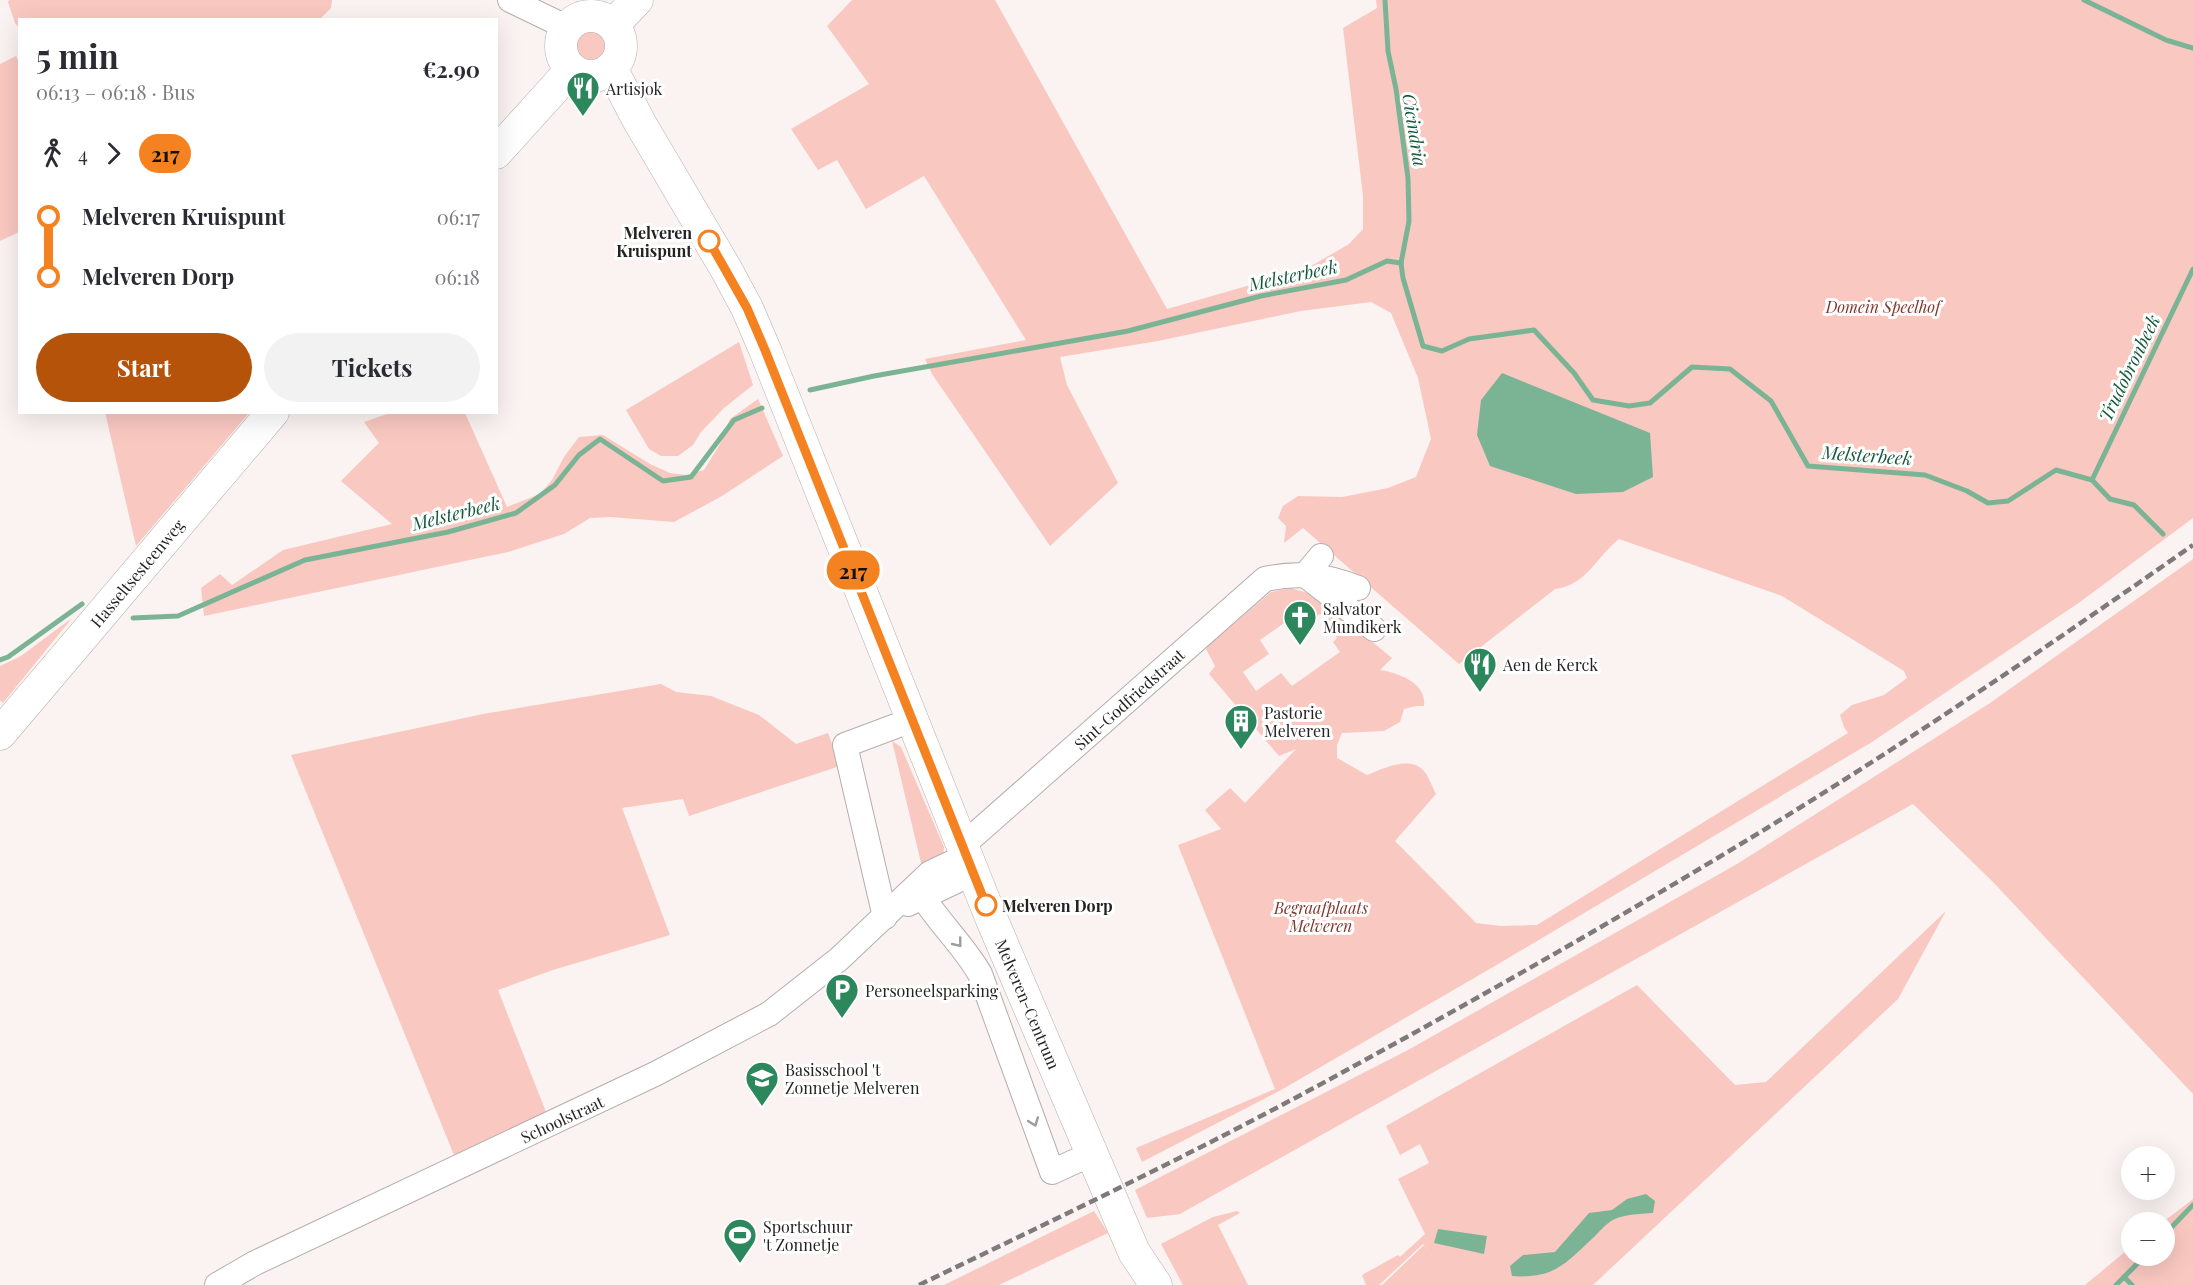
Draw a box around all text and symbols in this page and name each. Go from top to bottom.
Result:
text: 5 min [36,33,119,77]
text: €2.90 [422,54,480,84]
restaurant icon: Artisjok [565,70,601,117]
text: 06:13 – 06:18 · Bus [36,78,195,105]
place label: Artisjok [605,78,663,99]
water label: Cicindria [1397,92,1433,168]
icon: walk [36,137,69,170]
icon: forward [97,137,130,170]
text: 217 [151,139,179,167]
text: 4 [78,140,88,167]
text: Melveren Kruispunt [82,201,285,231]
text: 06:17 [437,203,480,230]
place label: Melveren Kruispunt [616,222,692,261]
marker: Melveren Kruispunt [698,230,720,252]
water label: Melsterbeek [1246,254,1339,296]
text: Melveren Dorp [82,261,234,291]
text: 06:18 [435,263,480,290]
park label: Domein Speelhof [1825,296,1943,317]
water label: Trudobronbeek [2093,311,2165,425]
button: Start [36,333,252,402]
button: Tickets [264,333,480,402]
water label: Melsterbeek [1820,440,1913,470]
water label: Melsterbeek [408,490,503,536]
street label: Hasseltsesteenweg [86,514,189,631]
line badge: 217 [818,550,888,590]
text: 217 [839,556,867,584]
place label: Salvator Mundikerk [1323,598,1402,637]
church icon: Salvator Mundikerk [1282,599,1318,646]
street label: Sint-Godfriedstraat [1069,644,1189,754]
restaurant icon: Aen de Kerck [1462,646,1498,693]
place label: Aen de Kerck [1502,654,1598,675]
place label: Pastorie Melveren [1264,702,1331,741]
building icon: Pastorie Melveren [1223,703,1259,750]
marker: Melveren Dorp [975,894,997,916]
place label: Melveren Dorp [1002,895,1113,916]
park label: Begraafplaats Melveren [1273,897,1368,936]
one-way arrow [951,936,962,947]
street label: Melveren-Centrum [991,936,1065,1072]
parking icon: Personeelsparking [824,972,860,1019]
place label: Personeelsparking [865,980,999,1001]
place label: Basisschool 't Zonnetje Melveren [785,1059,920,1098]
school or university icon: Basisschool 't Zonnetje Melveren [744,1060,780,1107]
street label: Schoolstraat [517,1090,607,1147]
one-way arrow [1026,1116,1039,1126]
map controls [2121,1146,2175,1266]
button: + [2121,1146,2175,1200]
button: − [2121,1212,2175,1266]
place label: Sportschuur 't Zonnetje [763,1216,853,1255]
sports icon: Sportschuur 't Zonnetje [722,1217,758,1264]

